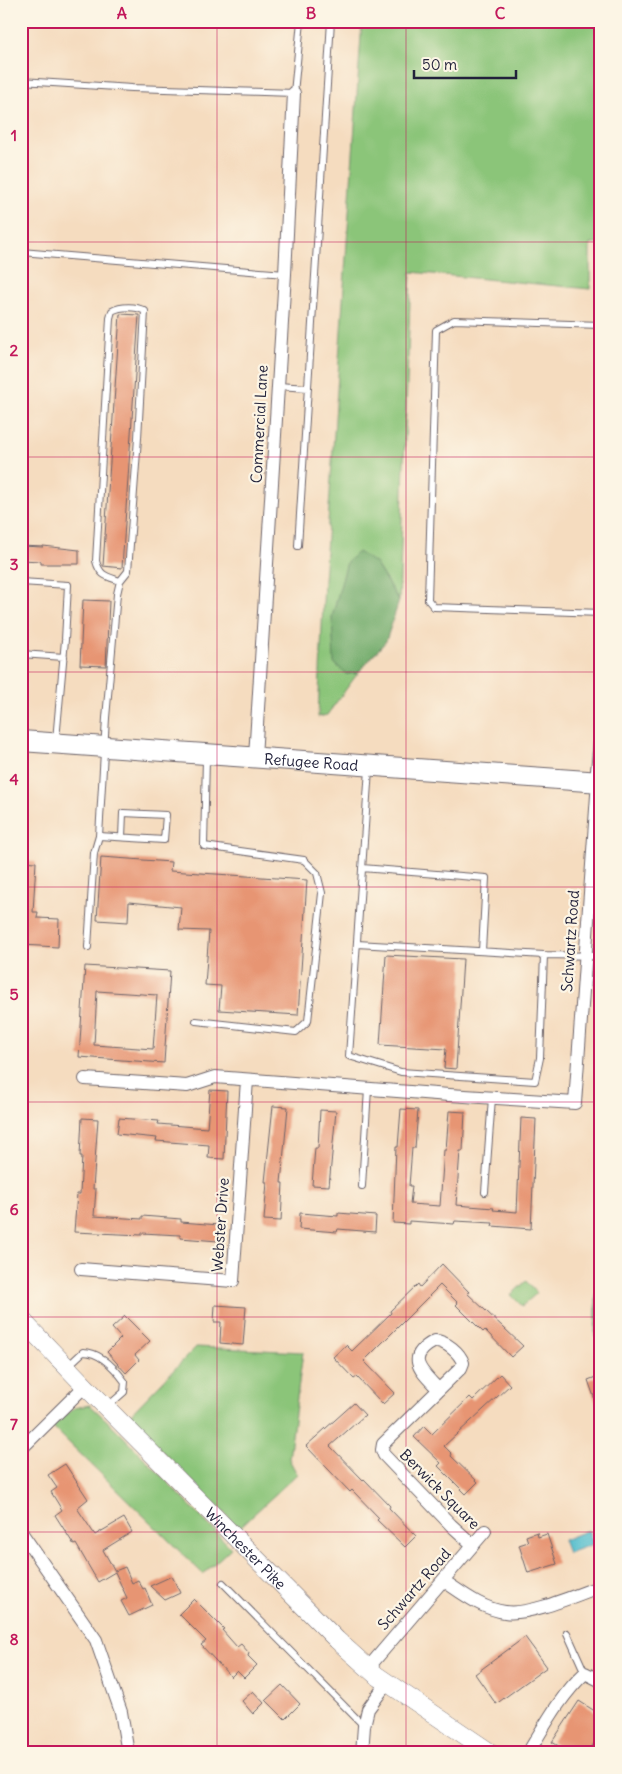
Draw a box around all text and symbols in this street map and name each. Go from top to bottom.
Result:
text: A [117,3,127,23]
text: B [306,3,317,23]
text: C [495,3,506,23]
scale bar [414,48,517,80]
text: 50 m [422,55,457,74]
text: 1 [11,125,17,145]
text: 2 [10,340,19,360]
street label: Commercial Lane [246,364,272,484]
text: 3 [9,554,19,574]
street label: Refugee Road [264,749,359,774]
text: 4 [9,769,19,789]
street label: Schwartz Road [557,889,583,993]
text: 5 [9,984,19,1004]
street label: Webster Drive [207,1177,233,1273]
text: 6 [9,1199,19,1219]
text: 7 [10,1414,18,1434]
street label: Berwick Square [396,1445,484,1533]
street label: Winchester Pike [201,1503,290,1593]
street label: Schwartz Road [373,1544,455,1634]
text: 8 [9,1629,19,1649]

